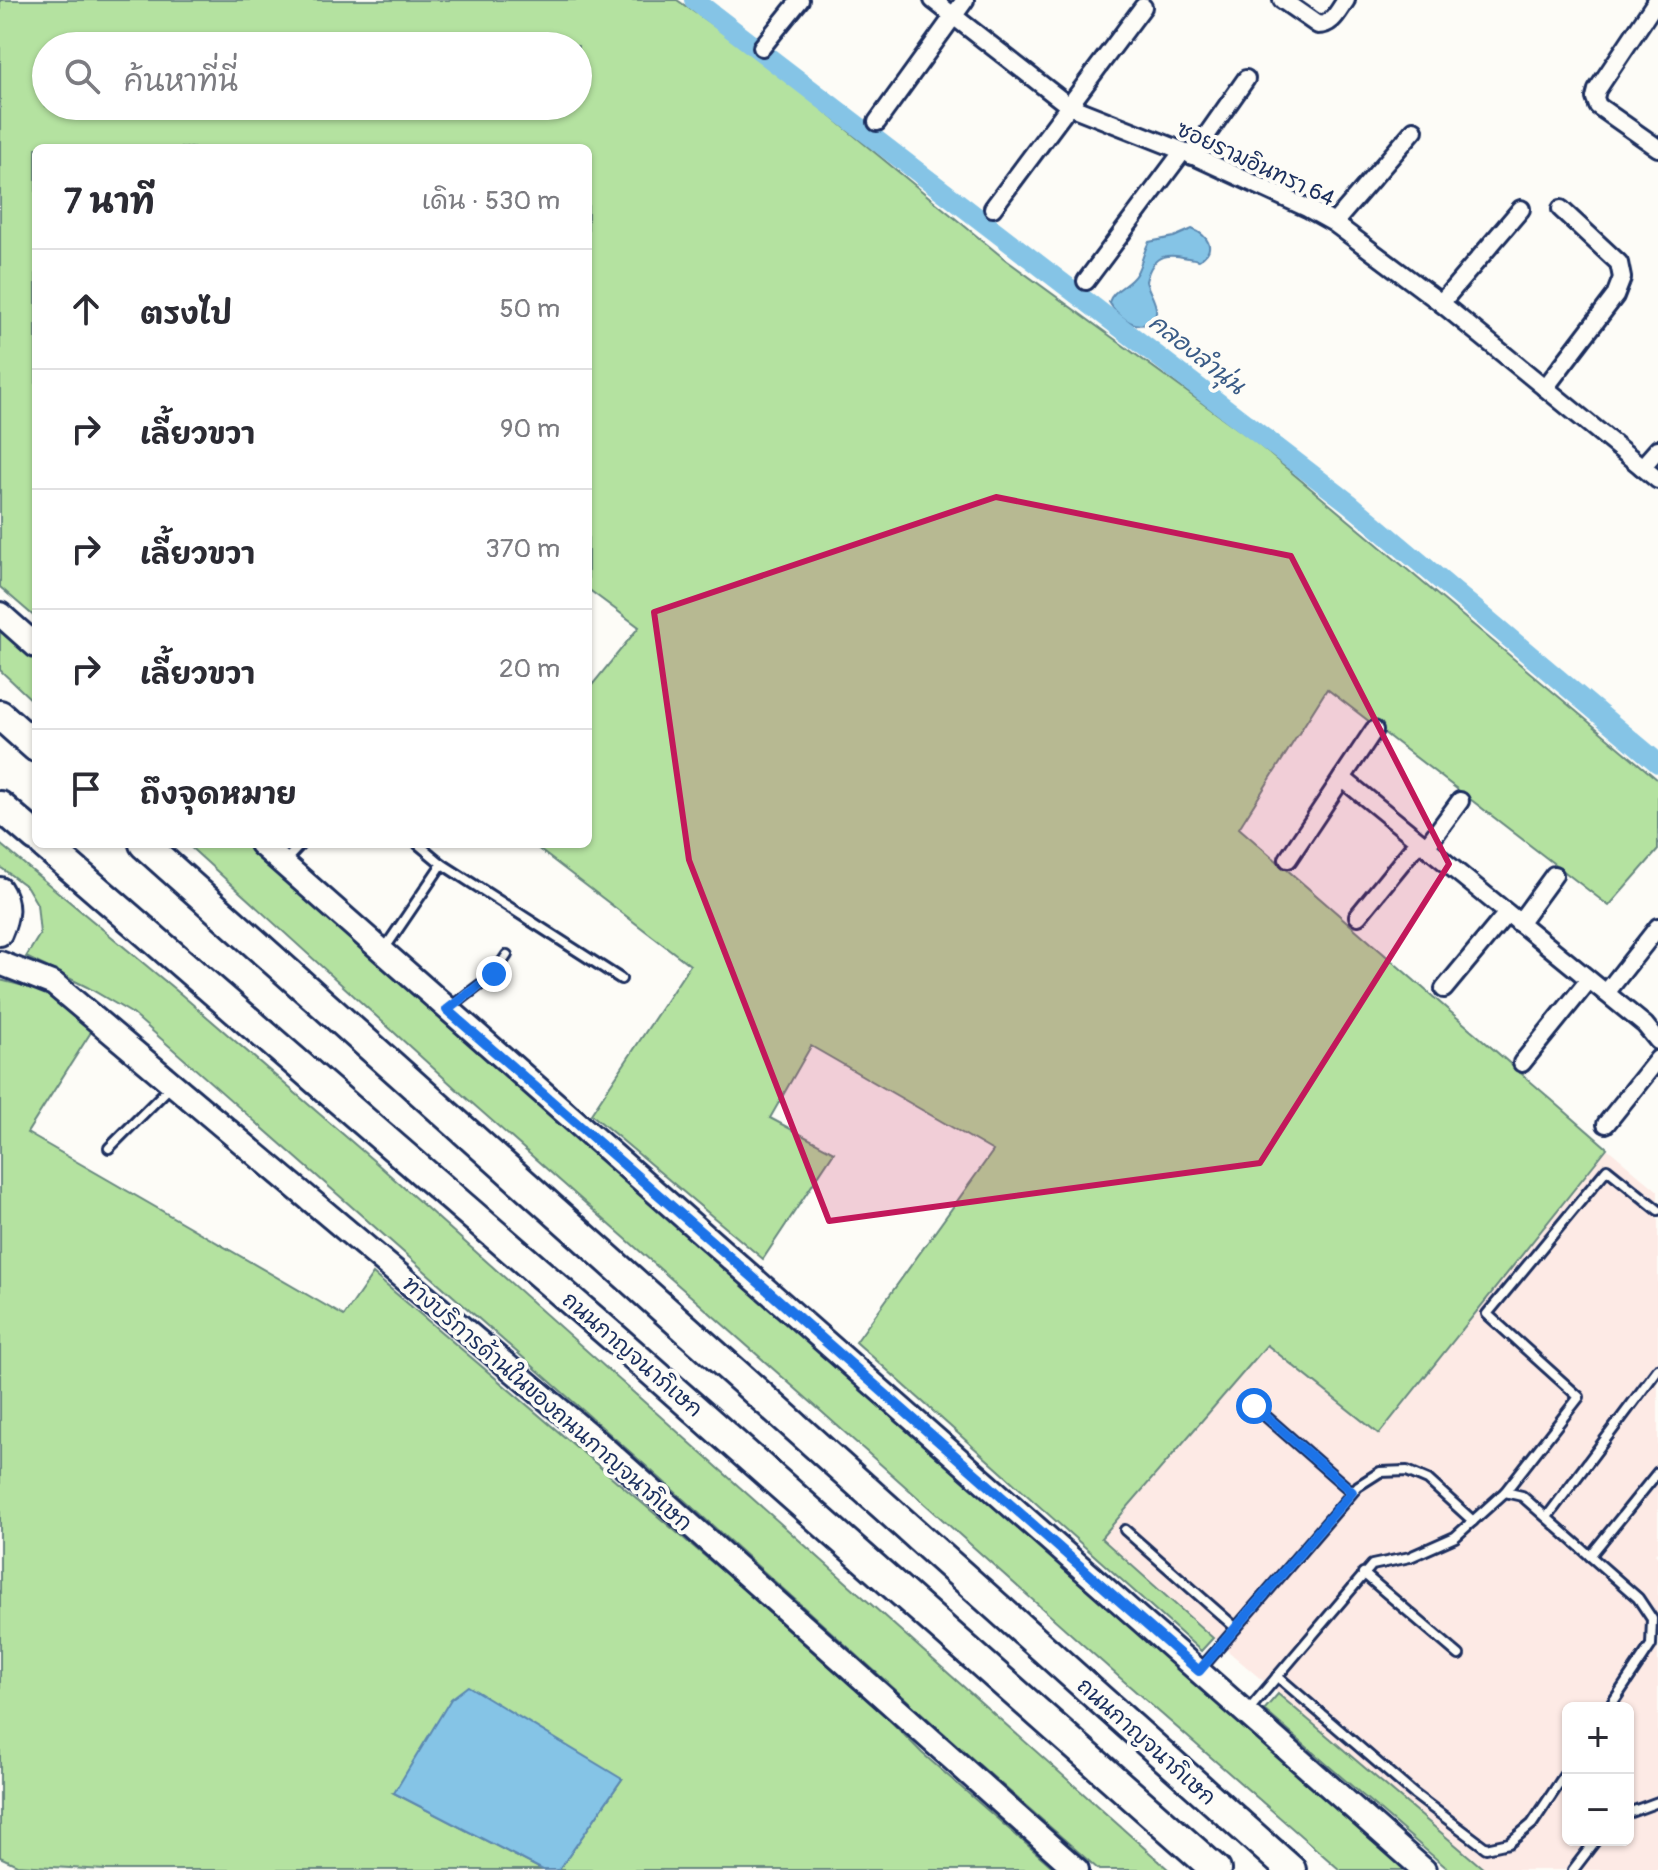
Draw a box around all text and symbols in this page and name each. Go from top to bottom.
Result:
search box [32,32,592,120]
icon: search [60,54,104,98]
text: ค้นหาที่นี่ [124,63,238,100]
street label: ซอยรามอินทรา 64 [1172,115,1339,213]
text: 7 นาที [64,181,155,224]
text: เดิน · 530 m [422,185,560,217]
icon: ahead [64,287,108,331]
text: 50 m [499,293,560,325]
text: ตรงไป [140,296,232,333]
water label: คลองลำนุ่น [1141,307,1251,404]
icon: right [64,407,108,451]
text: 90 m [500,413,560,445]
text: เลี้ยวขวา [140,416,255,453]
icon: right [64,527,108,571]
text: 370 m [485,533,560,565]
text: เลี้ยวขวา [140,536,255,573]
icon: right [64,647,108,691]
text: 20 m [499,653,560,685]
text: เลี้ยวขวา [140,656,255,693]
icon: arrive [64,767,108,811]
text: ถึงจุดหมาย [140,776,297,813]
route end [476,956,512,992]
street label: ทางบริการด้านในของถนนกาญจนาภิเษก [397,1269,699,1537]
street label: ถนนกาญจนาภิเษก [556,1286,708,1423]
route start [1236,1388,1272,1424]
street label: ถนนกาญจนาภิเษก [1071,1672,1222,1811]
map controls [1562,1702,1634,1846]
button: + [1562,1702,1634,1774]
button: − [1562,1774,1634,1846]

